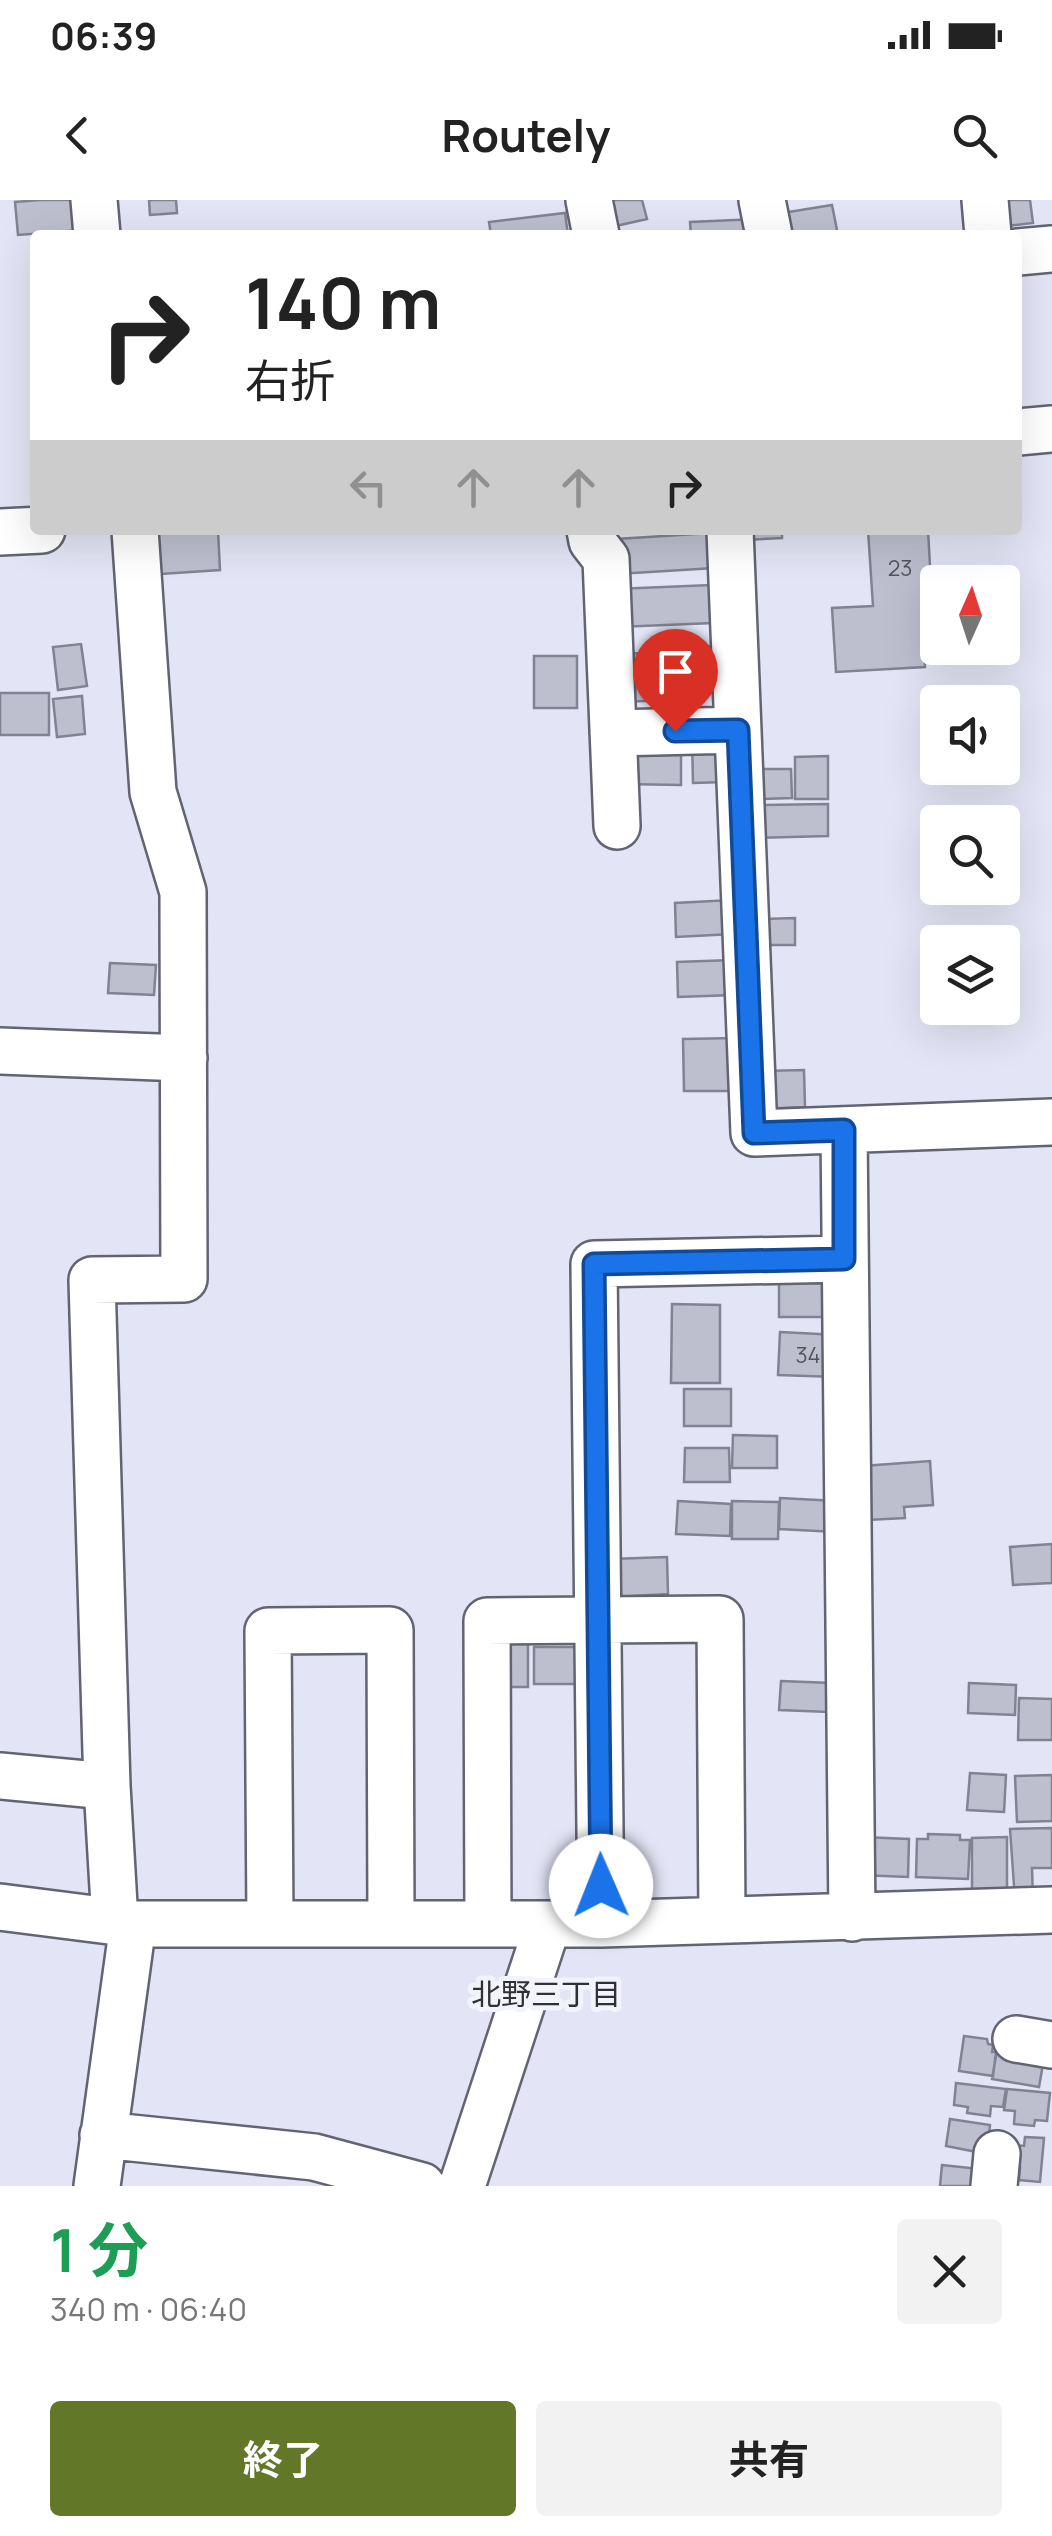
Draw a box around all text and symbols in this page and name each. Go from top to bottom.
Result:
text: 06:39 [50,9,157,61]
text: Routely [442,104,610,166]
icon: back [50,108,105,163]
icon: search [947,108,1002,163]
text: 140 m [245,254,441,350]
icon: right [80,270,210,400]
text: 右折 [245,349,335,411]
icon: left [341,460,396,515]
icon: ahead [446,460,501,515]
icon: ahead [551,460,606,515]
icon: right [656,460,711,515]
house number: 23 [888,553,912,583]
north arrow [920,565,1020,665]
map controls [920,565,1020,1025]
pin [633,629,718,732]
icon: arrive [648,644,703,699]
button: sound [920,685,1020,785]
button: search [920,805,1020,905]
button: layers [920,925,1020,1025]
house number: 34 [795,1340,821,1370]
position arrow [549,1834,653,1938]
district label: 北野三丁目 [471,1973,621,2014]
text: 1 分 [50,2208,148,2290]
button: close [897,2219,1002,2324]
text: 340 m · 06:40 [50,2287,247,2331]
button: 終了 [50,2401,516,2516]
button: 共有 [536,2401,1002,2516]

